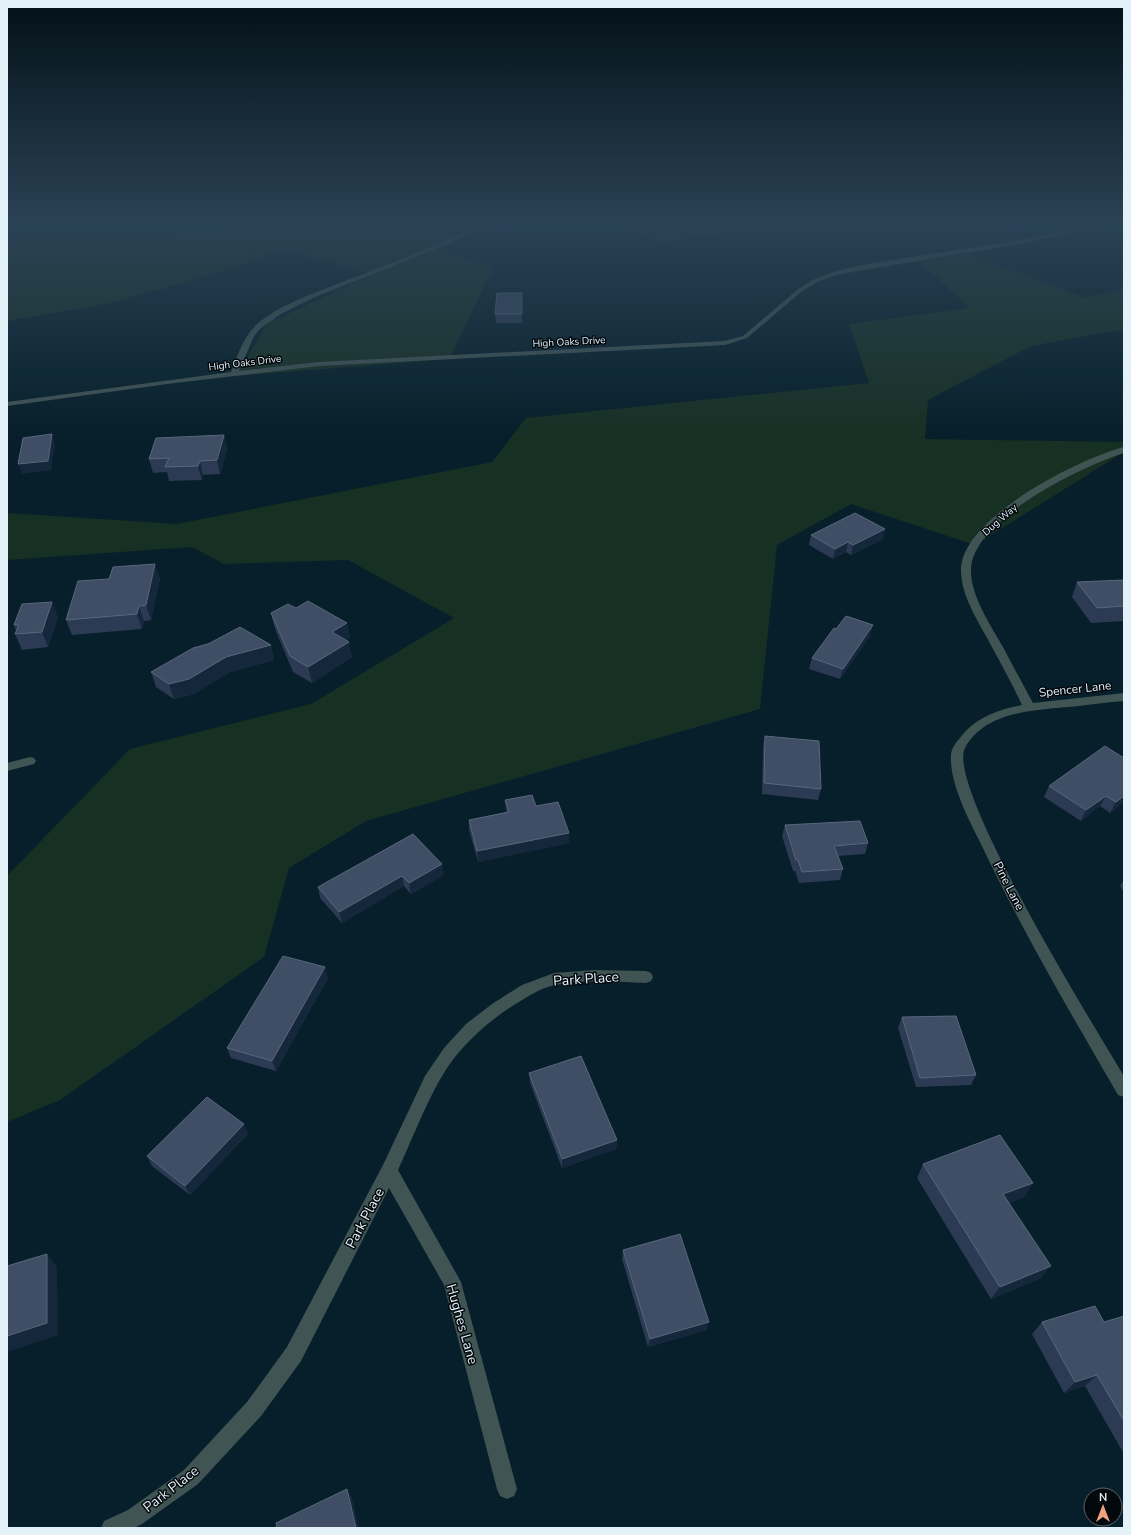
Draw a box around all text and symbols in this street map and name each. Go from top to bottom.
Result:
street label: High Oaks Drive [532,333,606,351]
street label: High Oaks Drive [208,352,282,374]
street label: Dug Way [979,500,1021,539]
street label: Spencer Lane [1038,677,1112,701]
street label: Pine Lane [990,859,1028,913]
street label: Park Place [553,967,619,991]
street label: Park Place [341,1184,389,1252]
street label: Hughes Lane [441,1282,483,1366]
street label: Park Place [139,1461,203,1517]
north arrow [1083,1487,1123,1527]
text: N [1099,1490,1107,1505]

